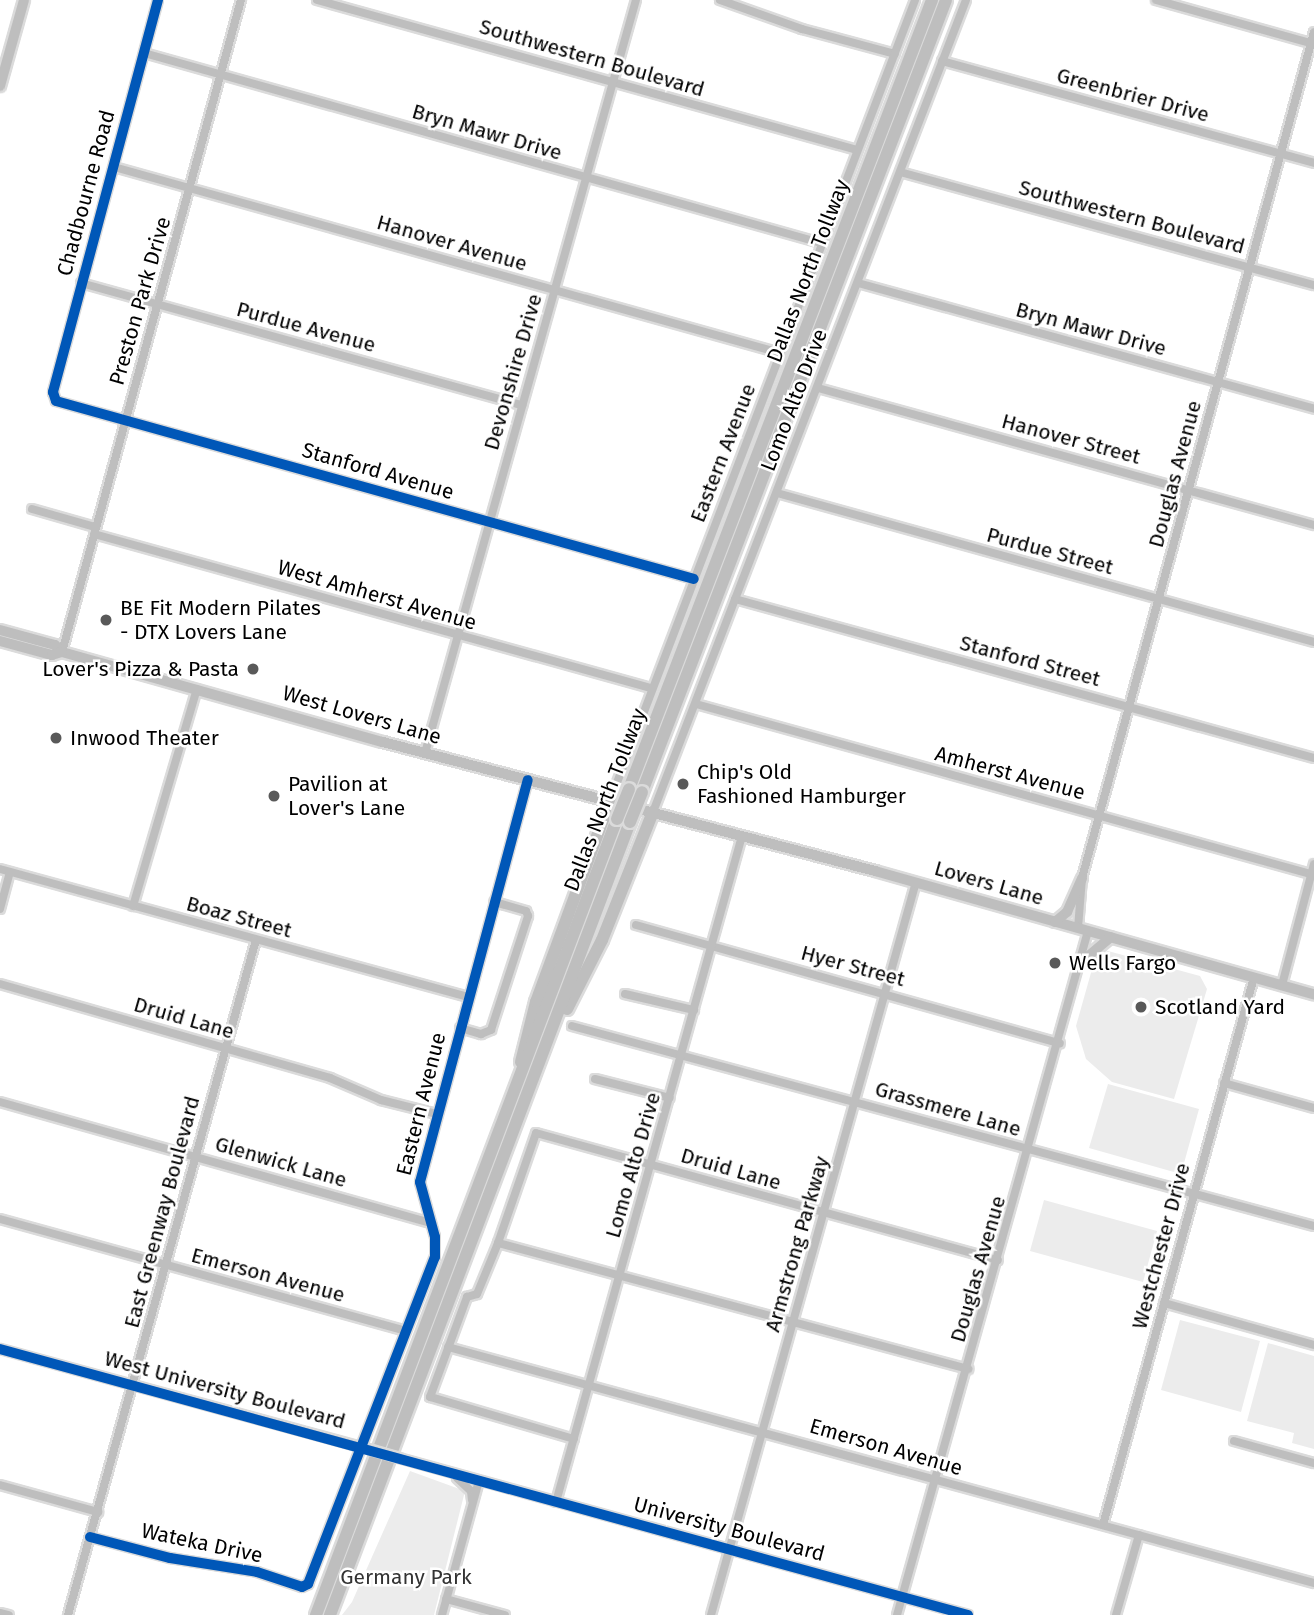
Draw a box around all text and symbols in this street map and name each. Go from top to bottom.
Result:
street label: Southwestern Boulevard [477,14,707,102]
street label: Greenbrier Drive [1054,63,1212,127]
street label: Bryn Mawr Drive [409,99,565,165]
street label: Chadbourne Road [52,107,120,279]
street label: Southwestern Boulevard [1016,175,1248,259]
street label: Dallas North Tollway [761,176,855,366]
street label: Hanover Avenue [374,209,530,277]
street label: Preston Park Drive [104,214,176,388]
street label: Devonshire Drive [479,291,547,453]
street label: Purdue Avenue [234,296,378,358]
street label: Bryn Mawr Drive [1013,297,1169,361]
street label: Lomo Alto Drive [755,325,833,475]
street label: Eastern Avenue [685,380,761,526]
street label: Douglas Avenue [1143,398,1207,550]
street label: Hanover Street [999,408,1143,470]
street label: Stanford Avenue [299,437,457,505]
street label: Purdue Street [984,522,1116,580]
street label: West Amherst Avenue [275,555,479,635]
place label: BE Fit Modern Pilates - DTX Lovers Lane [120,595,321,645]
marker: BE Fit Modern Pilates - DTX Lovers Lane [98,612,114,628]
street label: Stanford Street [957,630,1103,692]
place label: Lover's Pizza & Pasta [42,656,239,682]
marker: Lover's Pizza & Pasta [245,661,261,677]
street label: West Lovers Lane [280,680,444,750]
street label: Dallas North Tollway [558,705,652,895]
place label: Inwood Theater [70,725,219,751]
marker: Inwood Theater [48,730,64,746]
street label: Amherst Avenue [932,741,1088,805]
place label: Chip's Old Fashioned Hamburger [697,759,906,809]
place label: Pavilion at Lover's Lane [288,771,405,821]
marker: Chip's Old Fashioned Hamburger [675,776,691,792]
marker: Pavilion at Lover's Lane [266,788,282,804]
street label: Lovers Lane [932,855,1046,911]
street label: Boaz Street [184,891,294,943]
street label: Hyer Street [798,940,908,992]
place label: Wells Fargo [1069,950,1176,976]
marker: Wells Fargo [1047,955,1063,971]
street label: Druid Lane [131,992,237,1044]
place label: Scotland Yard [1155,994,1285,1020]
marker: Scotland Yard [1133,999,1149,1015]
street label: Eastern Avenue [391,1030,451,1178]
street label: Grassmere Lane [872,1076,1024,1142]
street label: Lomo Alto Drive [600,1089,666,1241]
street label: East Greenway Boulevard [119,1093,205,1331]
street label: Glenwick Lane [212,1131,350,1193]
street label: Druid Lane [678,1143,784,1195]
street label: Armstrong Parkway [760,1153,834,1335]
street label: Westchester Drive [1127,1160,1195,1332]
street label: Douglas Avenue [945,1193,1011,1345]
street label: Emerson Avenue [188,1242,348,1308]
street label: West University Boulevard [102,1346,348,1434]
street label: Emerson Avenue [807,1413,965,1481]
street label: University Boulevard [631,1491,827,1567]
street label: Wateka Drive [139,1518,265,1568]
park label: Germany Park [340,1564,472,1590]

